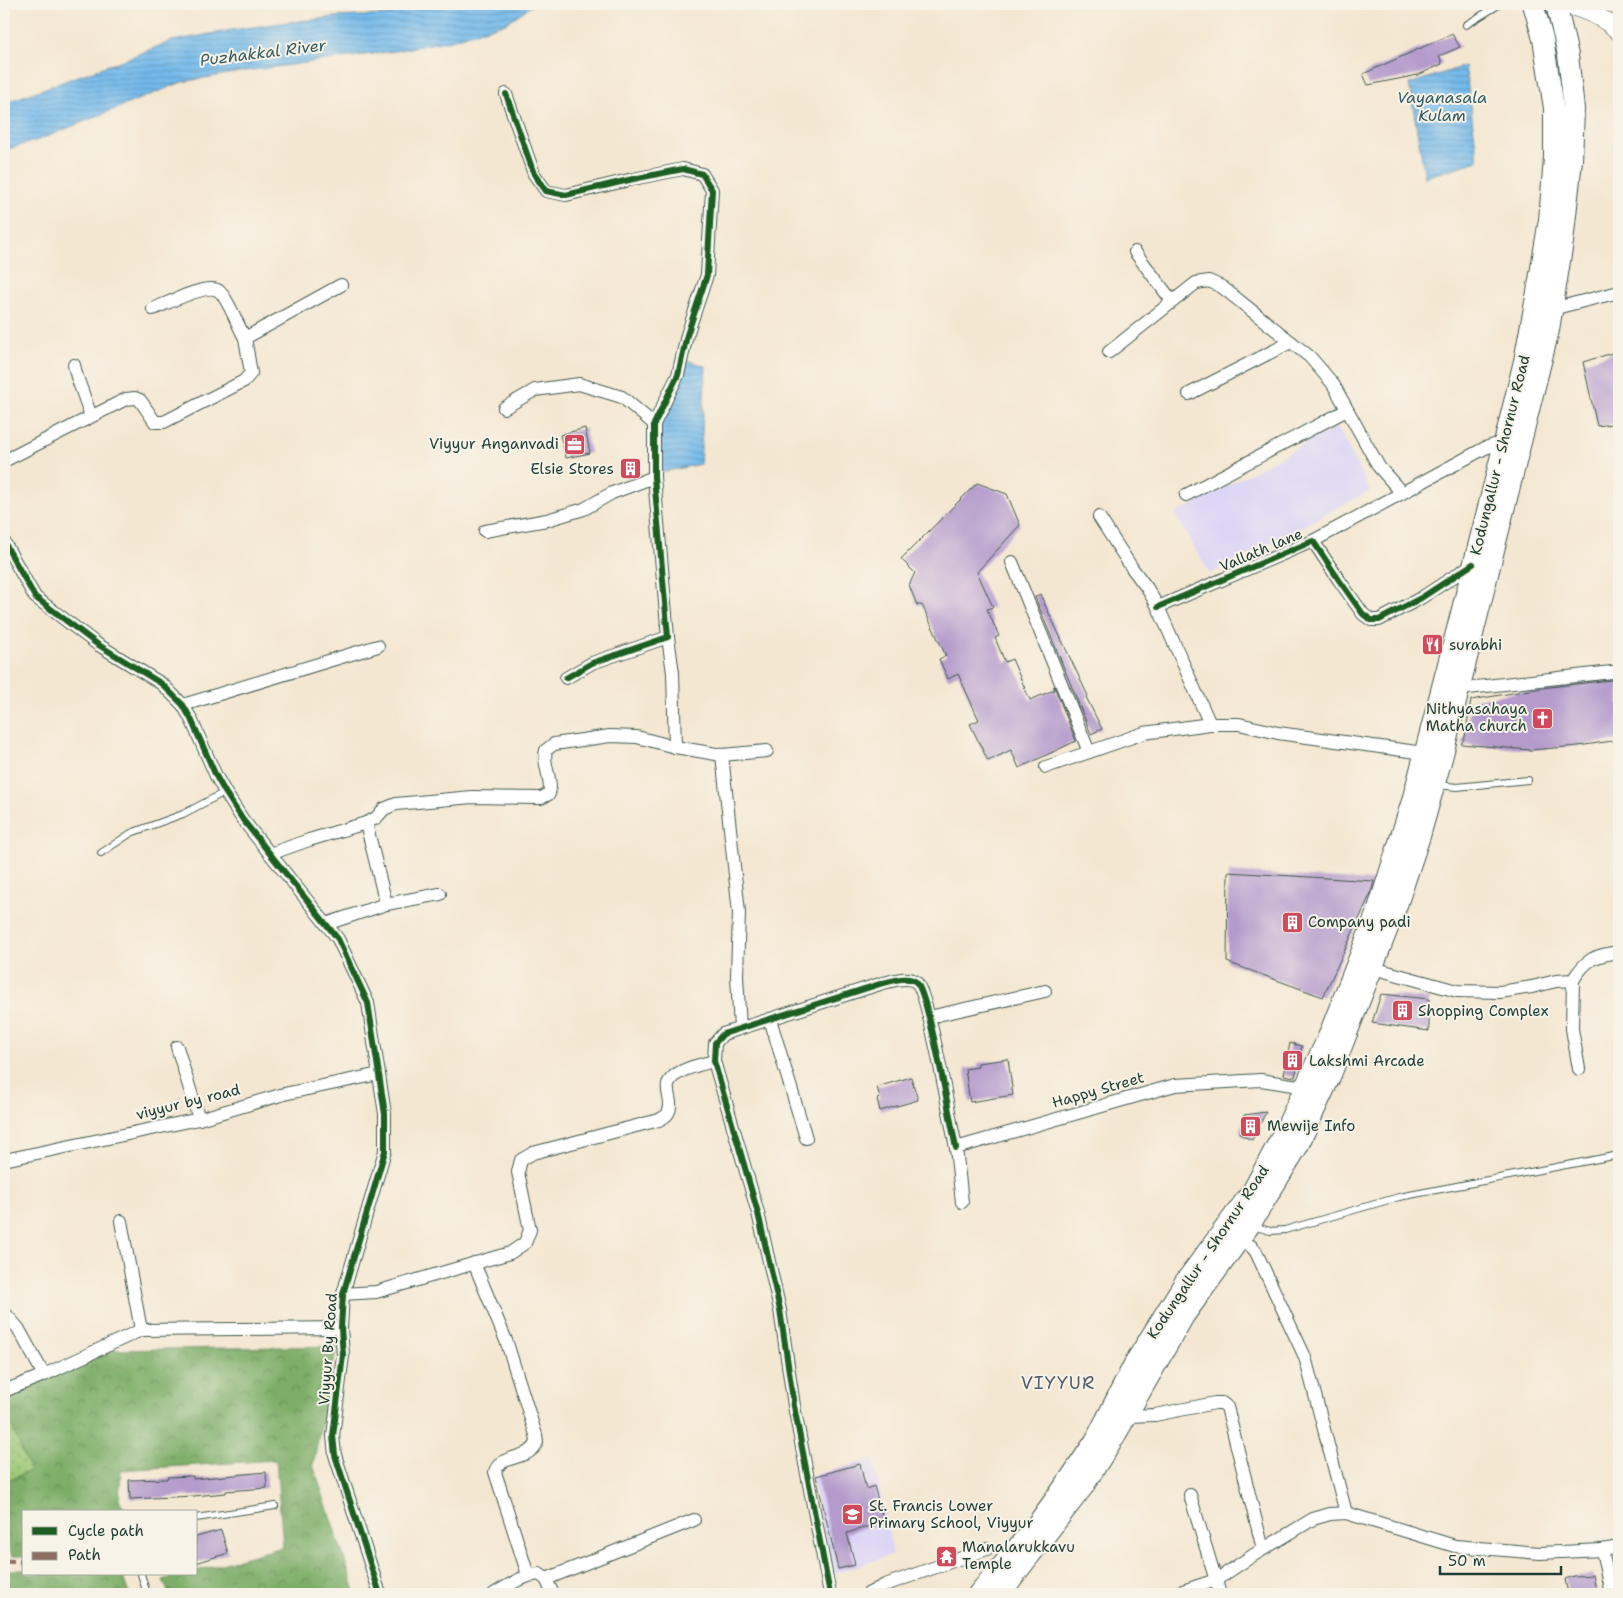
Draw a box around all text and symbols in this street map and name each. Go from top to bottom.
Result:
water label: Puzhakkal River [199,34,328,71]
water label: Vayanasala Kulam [1397,87,1487,126]
street label: Kodungallur - Shornur Road [1465,352,1535,557]
office icon: Viyyur Anganvadi [563,432,587,456]
place label: Viyyur Anganvadi [429,434,559,454]
building icon: Elsie Stores [618,457,642,481]
place label: Elsie Stores [530,459,614,479]
street label: Vallath lane [1216,524,1306,576]
restaurant icon: surabhi [1421,633,1445,657]
place label: surabhi [1449,635,1502,655]
place label: Nithyasahaya Matha church [1426,699,1528,736]
church icon: Nithyasahaya Matha church [1531,706,1555,730]
building icon: Company padi [1280,910,1304,934]
place label: Company padi [1308,912,1411,932]
building icon: Shopping Complex [1390,999,1414,1023]
place label: Shopping Complex [1418,1001,1549,1021]
building icon: Lakshmi Arcade [1281,1049,1305,1073]
place label: Lakshmi Arcade [1309,1051,1425,1071]
street label: Happy Street [1050,1067,1146,1113]
street label: viyyur by road [134,1079,243,1125]
building icon: Mewije Info [1239,1114,1263,1138]
place label: Mewije Info [1267,1116,1355,1136]
street label: Kodungallur - Shornur Road [1142,1161,1274,1343]
street label: Viyyur By Road [314,1292,342,1406]
district label: VIYYUR [1021,1371,1095,1395]
place label: St. Francis Lower Primary School, Viyyur [869,1496,1034,1533]
school or university icon: St. Francis Lower Primary School, Viyyur [841,1503,865,1527]
legend [22,1510,198,1576]
text: Cycle path [68,1521,144,1541]
place label: Manalarukkavu Temple [962,1537,1075,1574]
scale bar [1440,1543,1562,1575]
temple icon: Manalarukkavu Temple [934,1544,958,1568]
text: Path [68,1545,101,1565]
text: 50 m [1448,1551,1486,1571]

